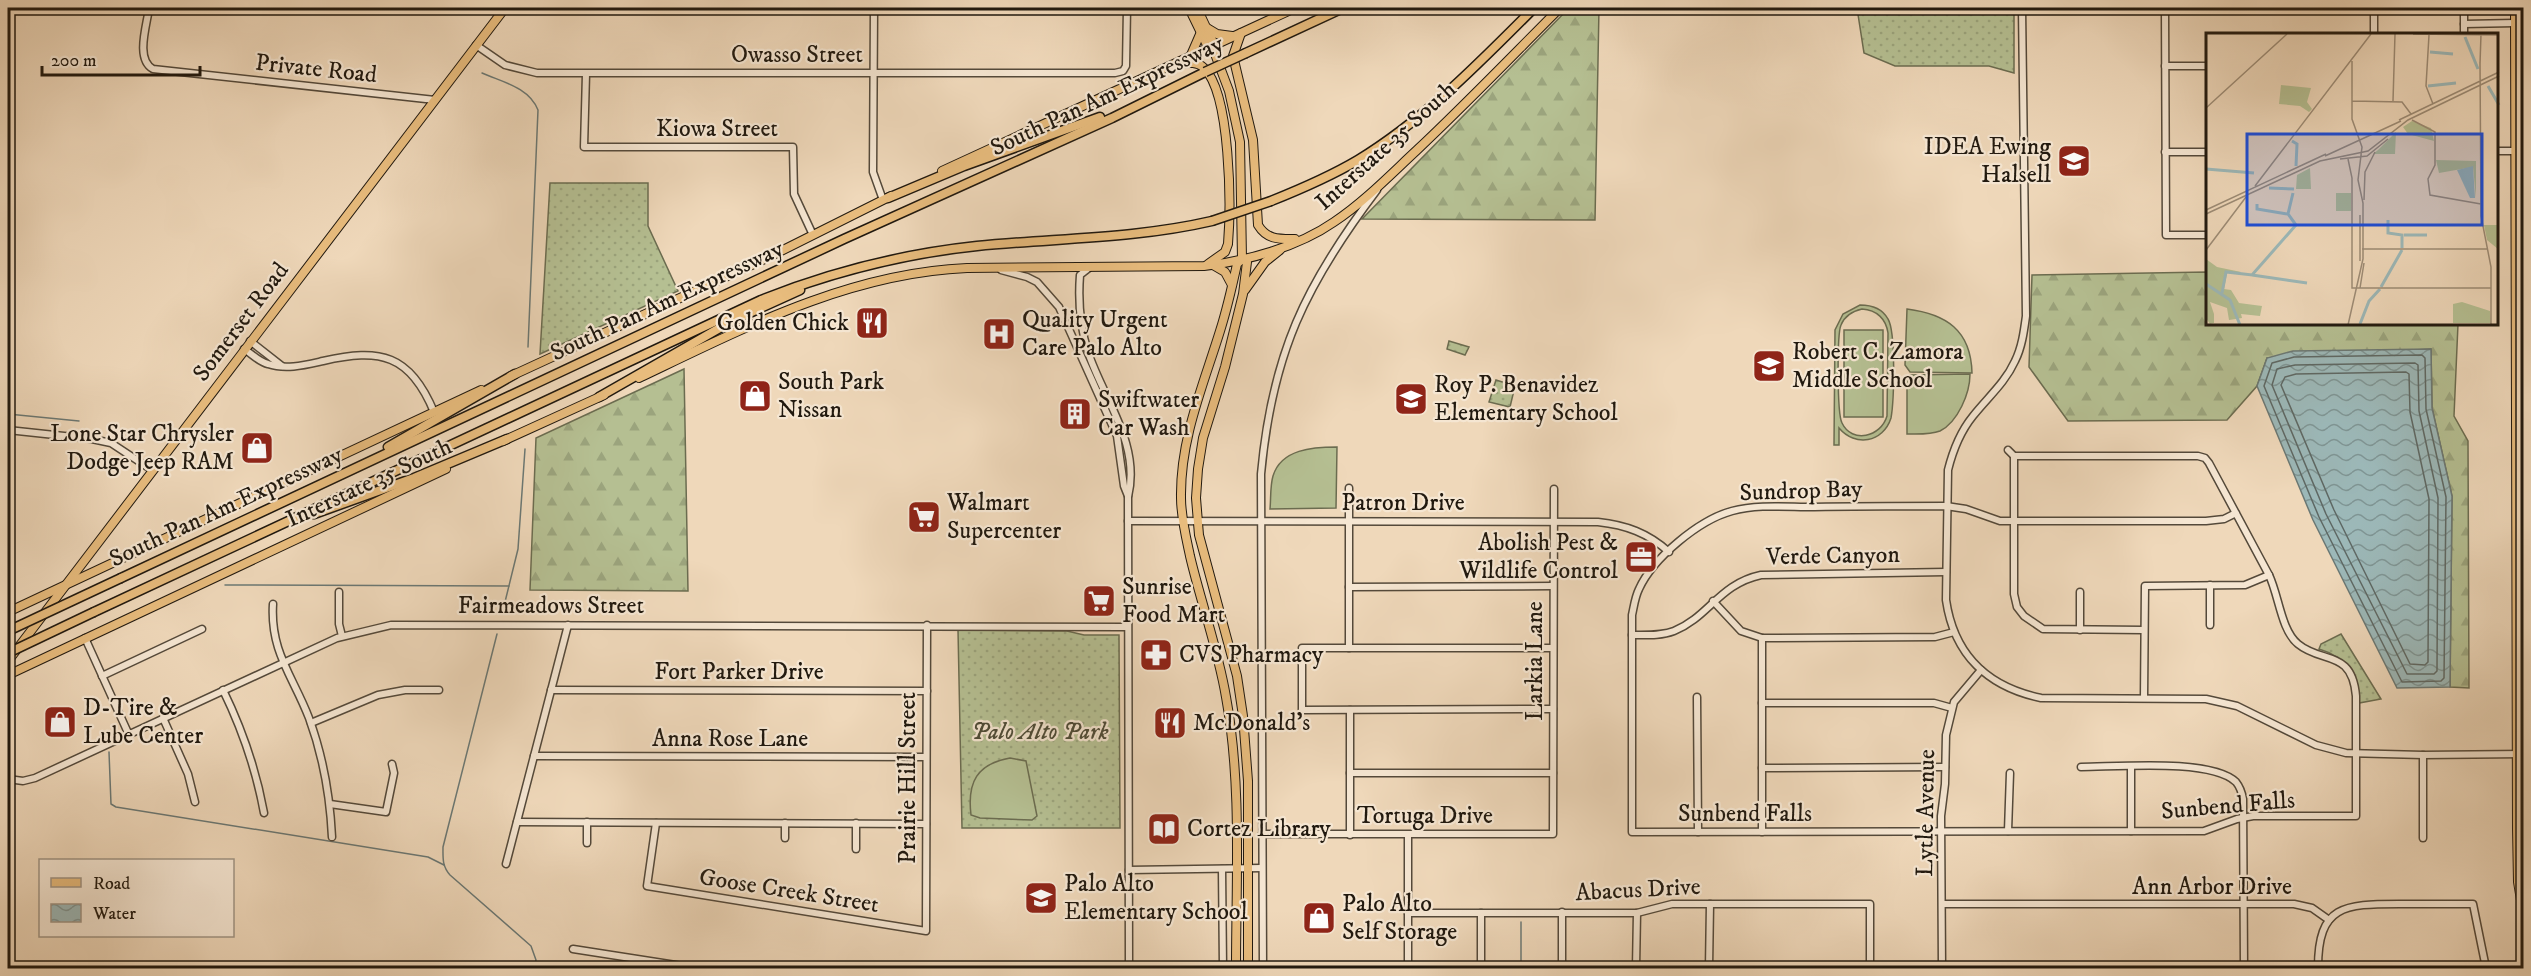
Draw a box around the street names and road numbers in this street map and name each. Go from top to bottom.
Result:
street label: South Pan Am Expressway [986,28,1229,163]
street label: Owasso Street [731,40,863,70]
street label: Private Road [254,48,378,90]
street label: Interstate 35 South [1309,74,1463,217]
street label: Kiowa Street [656,114,778,144]
street label: South Pan Am Expressway [546,233,789,368]
street label: Somerset Road [186,256,296,388]
street label: Interstate 35 South [281,431,457,535]
street label: South Pan Am Expressway [105,439,348,574]
street label: Sundrop Bay [1739,474,1864,508]
street label: Patron Drive [1341,488,1465,518]
street label: Verde Canyon [1765,540,1901,572]
street label: Fairmeadows Street [458,591,644,621]
street label: Larkia Lane [1520,601,1550,721]
street label: Fort Parker Drive [654,657,824,687]
street label: Prairie Hill Street [893,692,923,864]
street label: Anna Rose Lane [652,724,808,754]
street label: Lytle Avenue [1910,749,1942,877]
street label: Sunbend Falls [2160,785,2296,827]
street label: Sunbend Falls [1678,799,1812,829]
street label: Tortuga Drive [1357,801,1493,831]
street label: Goose Creek Street [697,862,881,920]
street label: Abacus Drive [1575,872,1701,908]
street label: Ann Arbor Drive [2132,872,2292,902]

